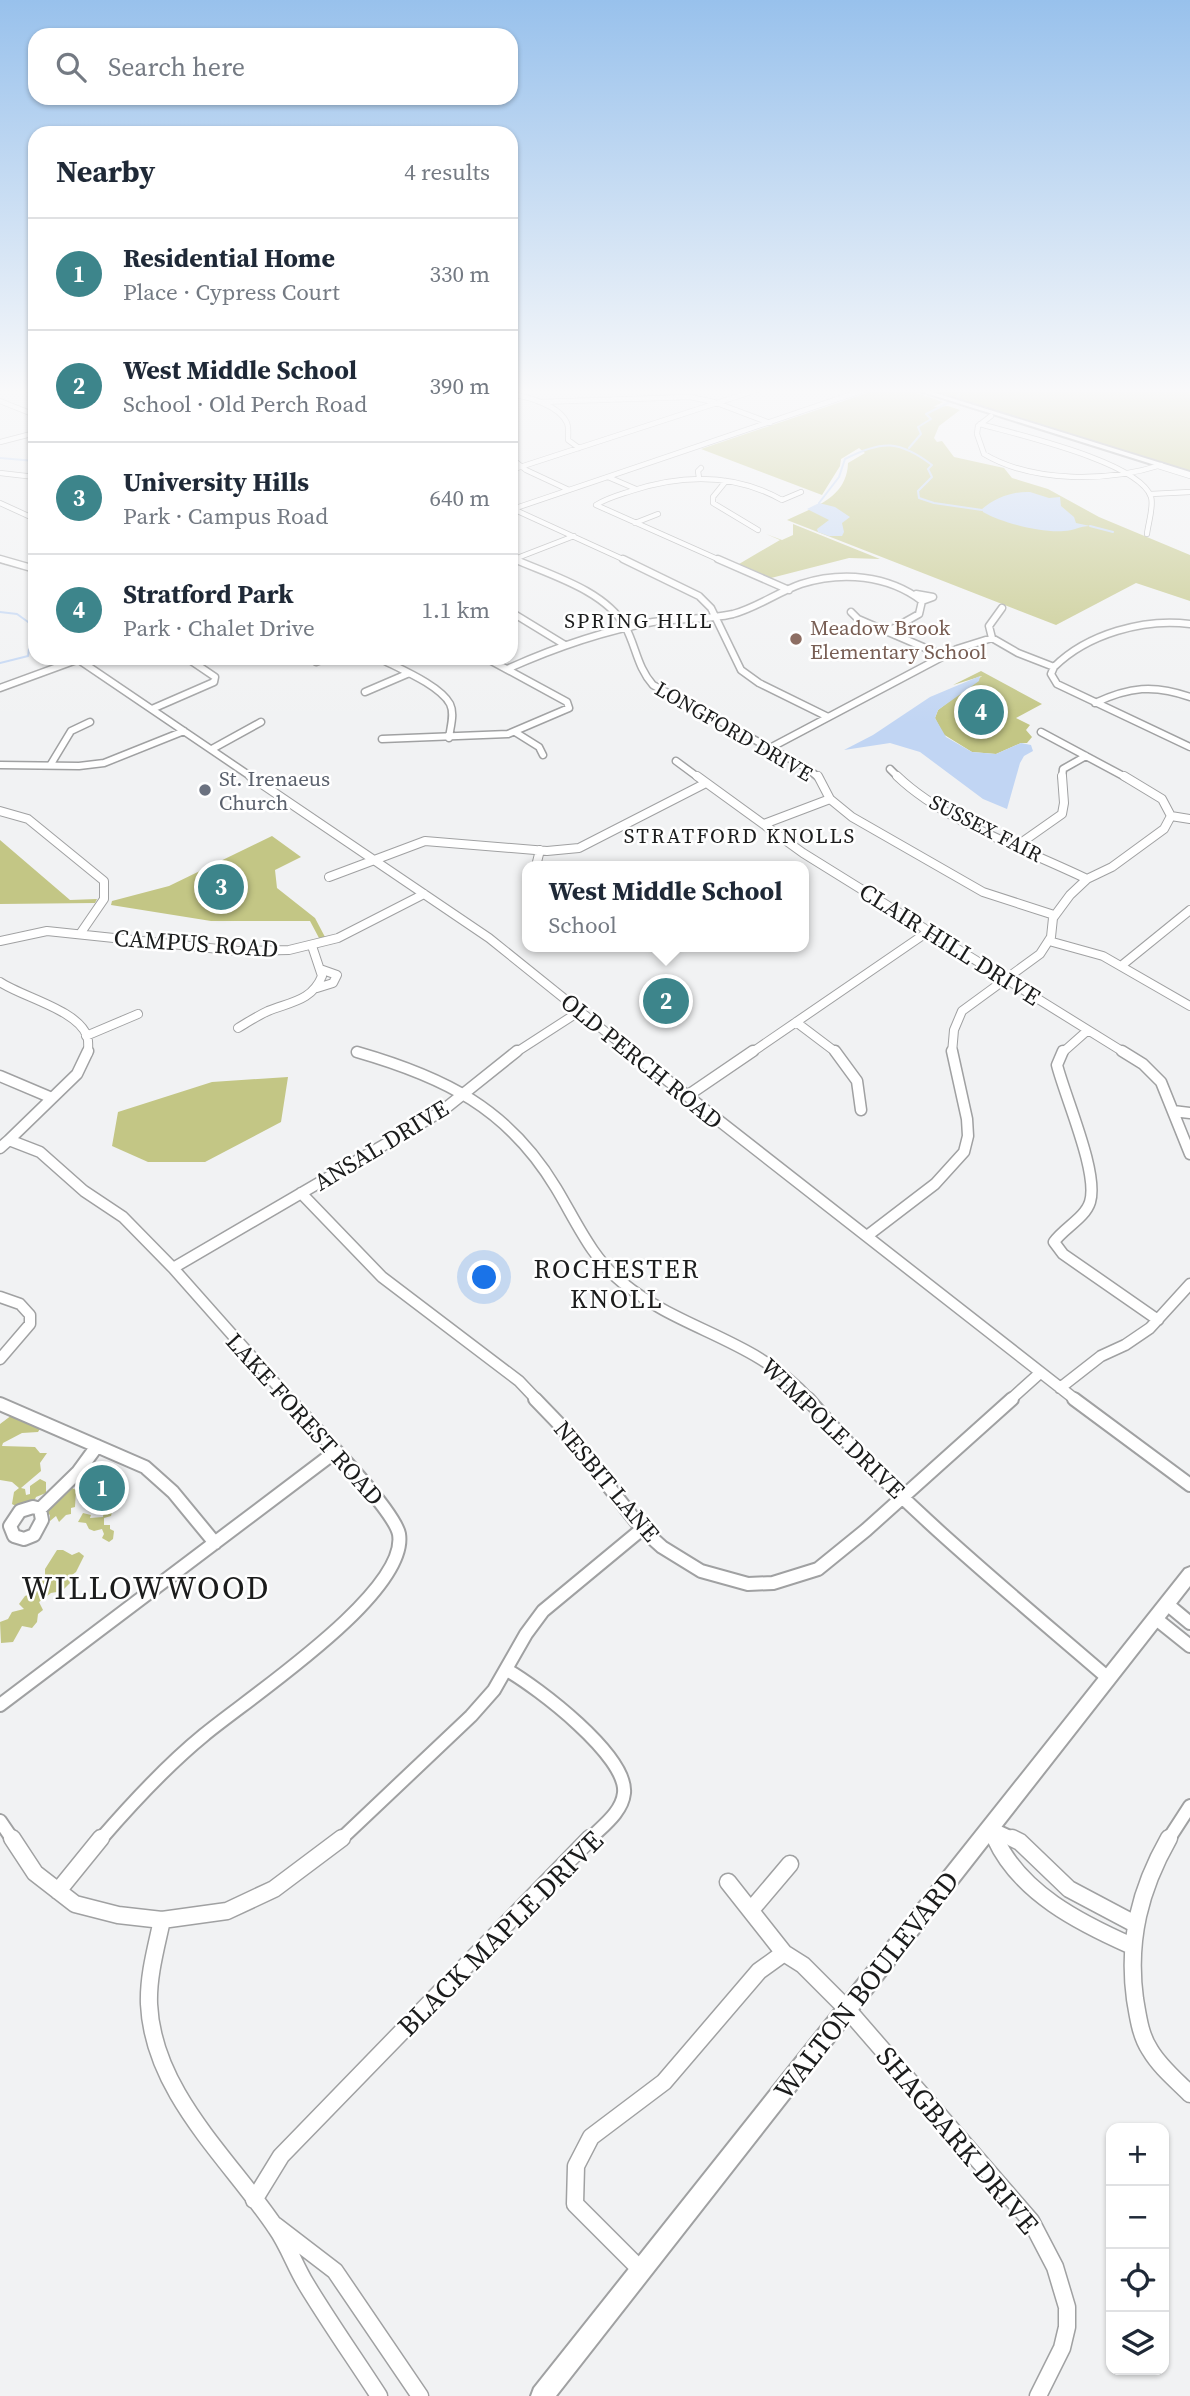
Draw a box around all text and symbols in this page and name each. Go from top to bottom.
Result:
search box [28,28,518,105]
icon: search [52,48,90,86]
text: Search here [108,49,245,85]
text: Nearby [56,151,155,192]
text: 4 results [404,156,490,188]
text: Residential Home [123,240,335,276]
text: 1 [73,258,85,290]
text: 330 m [429,258,490,290]
text: Place · Cypress Court [123,276,340,308]
text: West Middle School [123,352,357,388]
text: 2 [73,370,85,402]
text: 390 m [429,370,490,402]
text: School · Old Perch Road [123,388,367,420]
text: University Hills [123,464,309,500]
text: 3 [73,482,85,514]
text: 640 m [429,482,490,514]
text: Park · Campus Road [123,500,328,532]
text: Stratford Park [123,576,293,612]
text: 4 [73,594,85,626]
text: 1.1 km [421,594,490,626]
district label: SPRING HILL [564,606,714,635]
text: Park · Chalet Drive [123,612,315,644]
place label: Meadow Brook Elementary School [810,613,987,666]
marker: Meadow Brook Elementary School [788,631,804,647]
street label: LONGFORD DRIVE [650,674,818,788]
pin: 4 [958,686,1004,738]
place label: St. Irenaeus Church [219,764,330,817]
marker: St. Irenaeus Church [197,782,213,798]
street label: SUSSEX FAIR [925,787,1048,869]
district label: STRATFORD KNOLLS [624,821,856,850]
pin: 3 [198,861,244,913]
popup [522,861,809,952]
text: West Middle School [548,873,783,909]
street label: CLAIR HILL DRIVE [853,875,1047,1013]
text: School [548,909,617,941]
street label: CAMPUS ROAD [113,921,279,965]
pin: 2 [643,975,689,1027]
street label: OLD PERCH ROAD [554,985,730,1137]
street label: ANSAL DRIVE [307,1092,455,1198]
district label: ROCHESTER KNOLL [534,1251,700,1317]
your location [467,1260,501,1294]
street label: LAKE FOREST ROAD [219,1326,391,1512]
street label: WIMPOLE DRIVE [753,1350,913,1506]
street label: NESBIT LANE [547,1413,667,1549]
pin: 1 [79,1462,125,1514]
district label: WILLOWWOOD [21,1566,271,1610]
street label: BLACK MAPLE DRIVE [389,1822,611,2044]
street label: WALTON BOULEVARD [765,1863,967,2107]
street label: SHAGBARK DRIVE [868,2038,1048,2242]
map controls [1106,2123,1169,2375]
button: + [1106,2123,1169,2186]
button: − [1106,2186,1169,2249]
button: locate [1106,2249,1169,2312]
button: layers [1106,2312,1169,2375]

